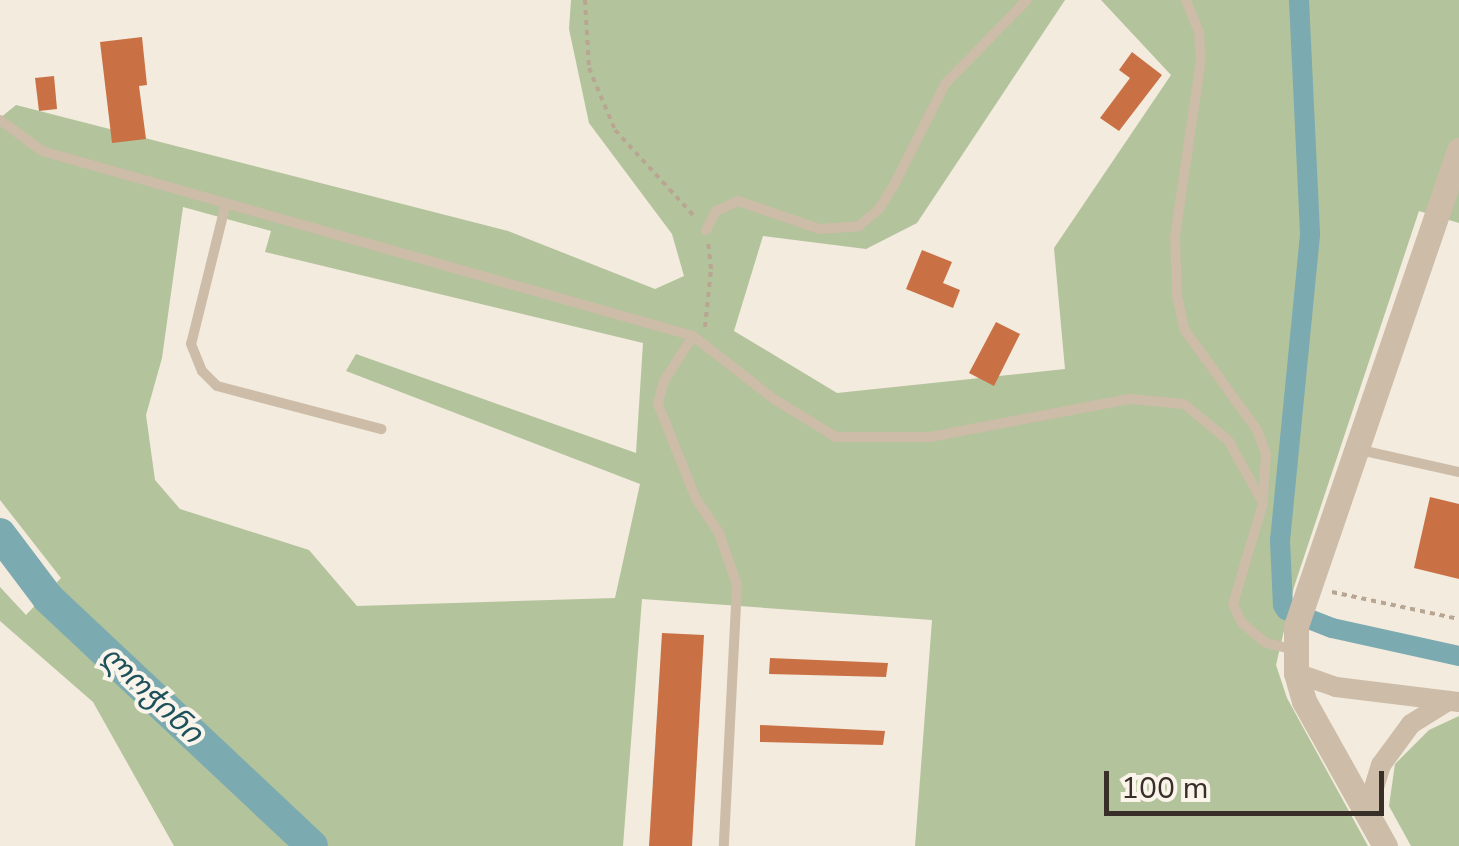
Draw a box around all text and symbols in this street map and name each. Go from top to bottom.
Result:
water label: ლოჭინი [93,639,209,751]
scale bar [1109,751,1389,813]
text: 100 m [1121,768,1208,809]

